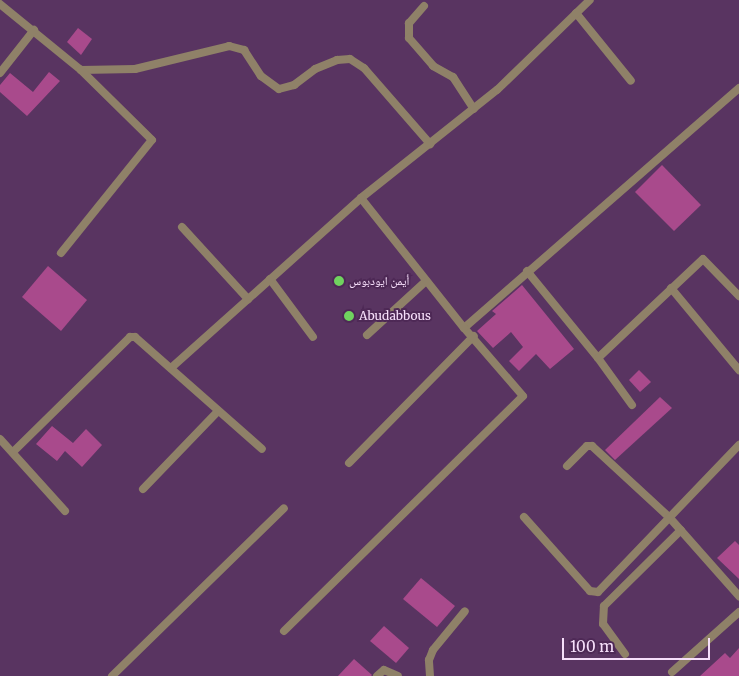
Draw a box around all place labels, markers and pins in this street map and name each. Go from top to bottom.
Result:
place label: أيمن ايودبوس [349,274,409,288]
marker: أيمن ايودبوس [333,275,345,287]
place label: Abudabbous [359,309,431,323]
marker: Abudabbous [343,310,355,322]

